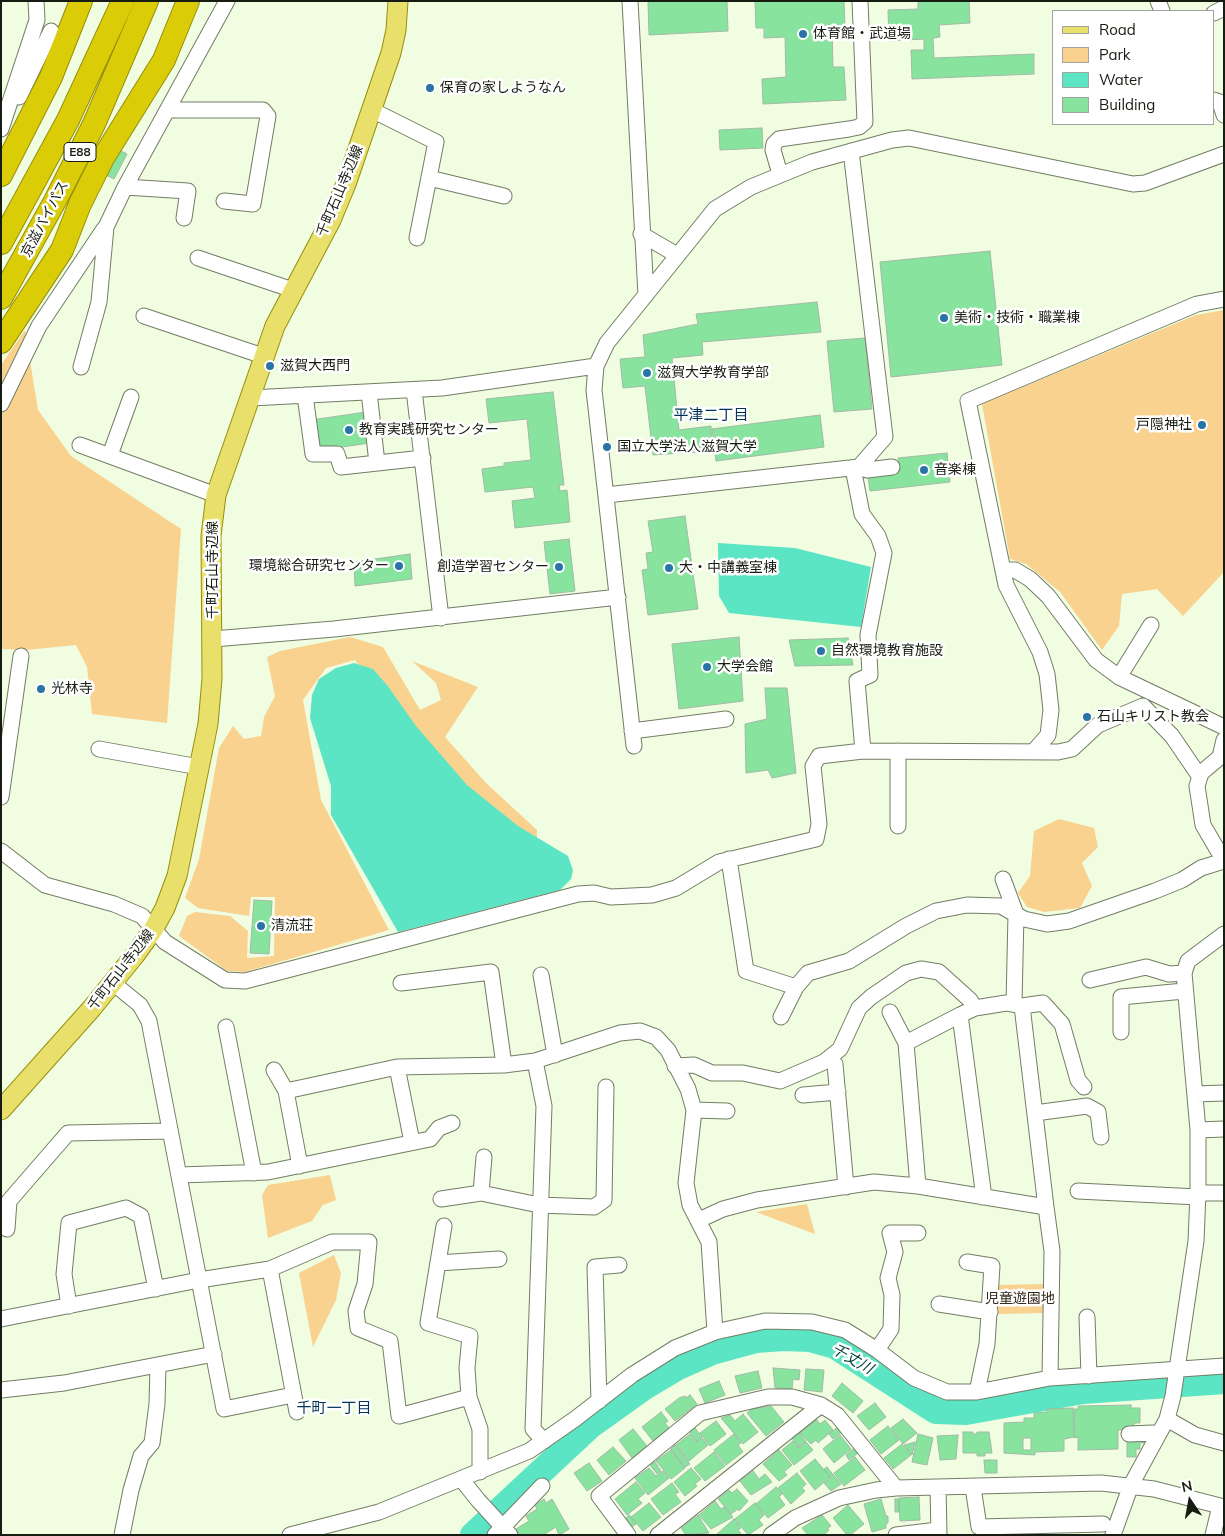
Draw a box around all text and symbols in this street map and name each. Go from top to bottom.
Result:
legend [1052,10,1215,125]
text: Road [1099,20,1136,39]
place label: 体育館・武道場 [813,26,911,42]
marker: 体育館・武道場 [797,28,809,40]
text: Park [1099,45,1131,64]
text: Water [1099,70,1143,89]
place label: 保育の家しようなん [440,80,566,96]
marker: 保育の家しようなん [424,82,436,94]
text: Building [1099,95,1155,114]
road number: E88 [64,142,96,162]
street label: 千町石山寺辺線 [313,143,367,239]
street label: 京滋バイパス [18,178,72,260]
place label: 美術・技術・職業棟 [954,310,1080,326]
marker: 美術・技術・職業棟 [938,312,950,324]
place label: 滋賀大西門 [280,358,350,374]
marker: 滋賀大西門 [264,360,276,372]
place label: 滋賀大学教育学部 [657,365,769,381]
marker: 滋賀大学教育学部 [641,367,653,379]
district label: 平津二丁目 [674,406,748,424]
place label: 戸隠神社 [1136,417,1192,433]
marker: 戸隠神社 [1196,419,1208,431]
place label: 教育実践研究センター [359,422,499,438]
marker: 教育実践研究センター [343,424,355,436]
place label: 国立大学法人滋賀大学 [617,439,757,455]
marker: 国立大学法人滋賀大学 [601,441,613,453]
place label: 音楽棟 [934,462,976,478]
marker: 音楽棟 [918,464,930,476]
street label: 千町石山寺辺線 [205,521,221,619]
place label: 環境総合研究センター [249,558,389,574]
place label: 創造学習センター [437,559,549,575]
marker: 環境総合研究センター [393,560,405,572]
place label: 大・中講義室棟 [679,560,777,576]
marker: 創造学習センター [553,561,565,573]
marker: 大・中講義室棟 [663,562,675,574]
place label: 自然環境教育施設 [831,643,943,659]
marker: 自然環境教育施設 [815,645,827,657]
place label: 大学会館 [717,659,773,675]
marker: 大学会館 [701,661,713,673]
place label: 光林寺 [51,681,93,697]
marker: 光林寺 [35,683,47,695]
place label: 石山キリスト教会 [1097,709,1209,725]
marker: 石山キリスト教会 [1081,711,1093,723]
place label: 清流荘 [271,918,313,934]
marker: 清流荘 [255,920,267,932]
street label: 千町石山寺辺線 [84,926,158,1014]
park label: 児童遊園地 [985,1291,1055,1307]
water label: 千丈川 [828,1340,876,1378]
district label: 千町一丁目 [297,1399,371,1417]
north arrow [1165,1476,1215,1526]
text: N [1180,1476,1194,1496]

